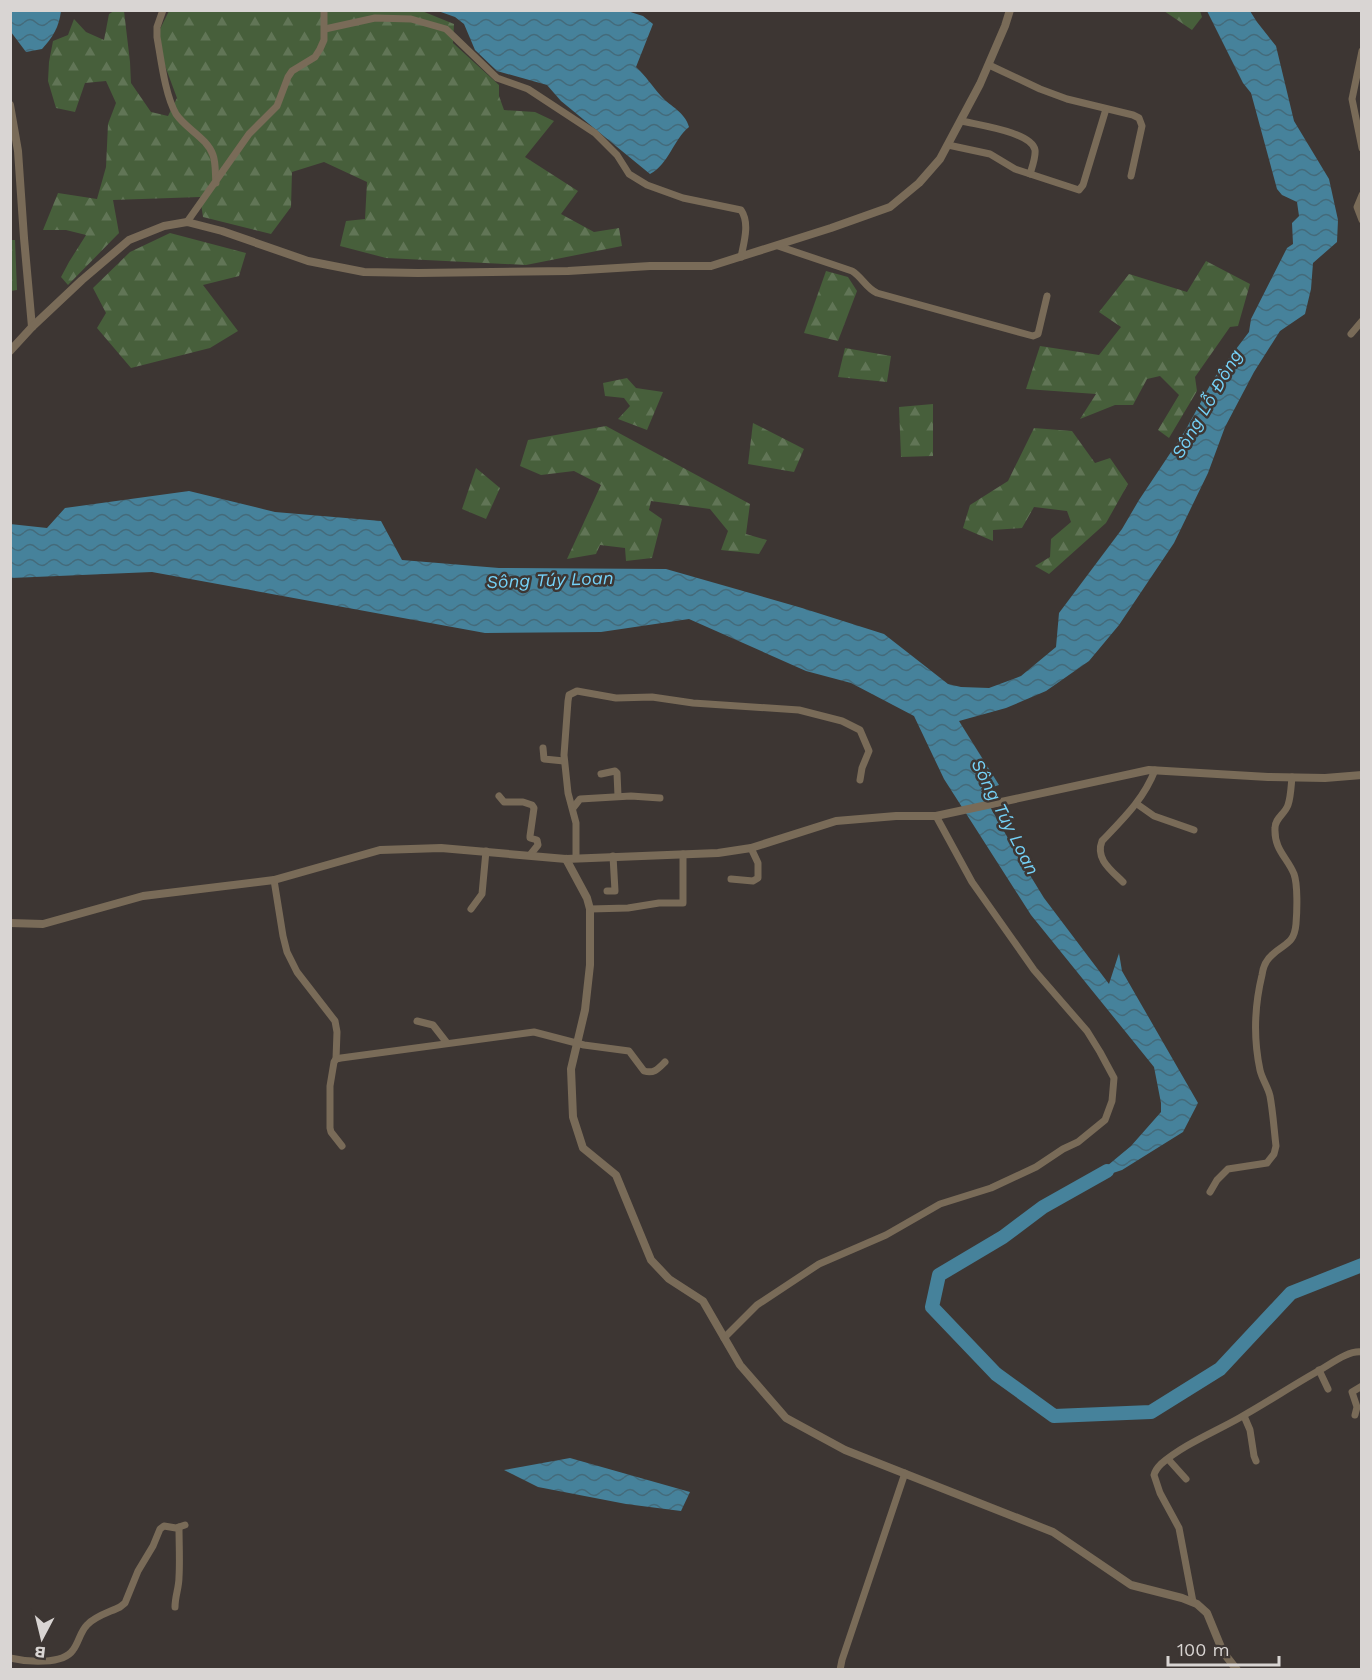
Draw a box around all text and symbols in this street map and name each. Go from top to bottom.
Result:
water label: Sông Lỗ Đông [1167,345,1246,462]
water label: Sông Túy Loan [486,567,614,592]
water label: Sông Túy Loan [967,755,1044,878]
north arrow [12,1608,72,1668]
scale bar [1168,1629,1279,1667]
text: 100 m [1177,1639,1230,1660]
text: B [34,1642,47,1662]

